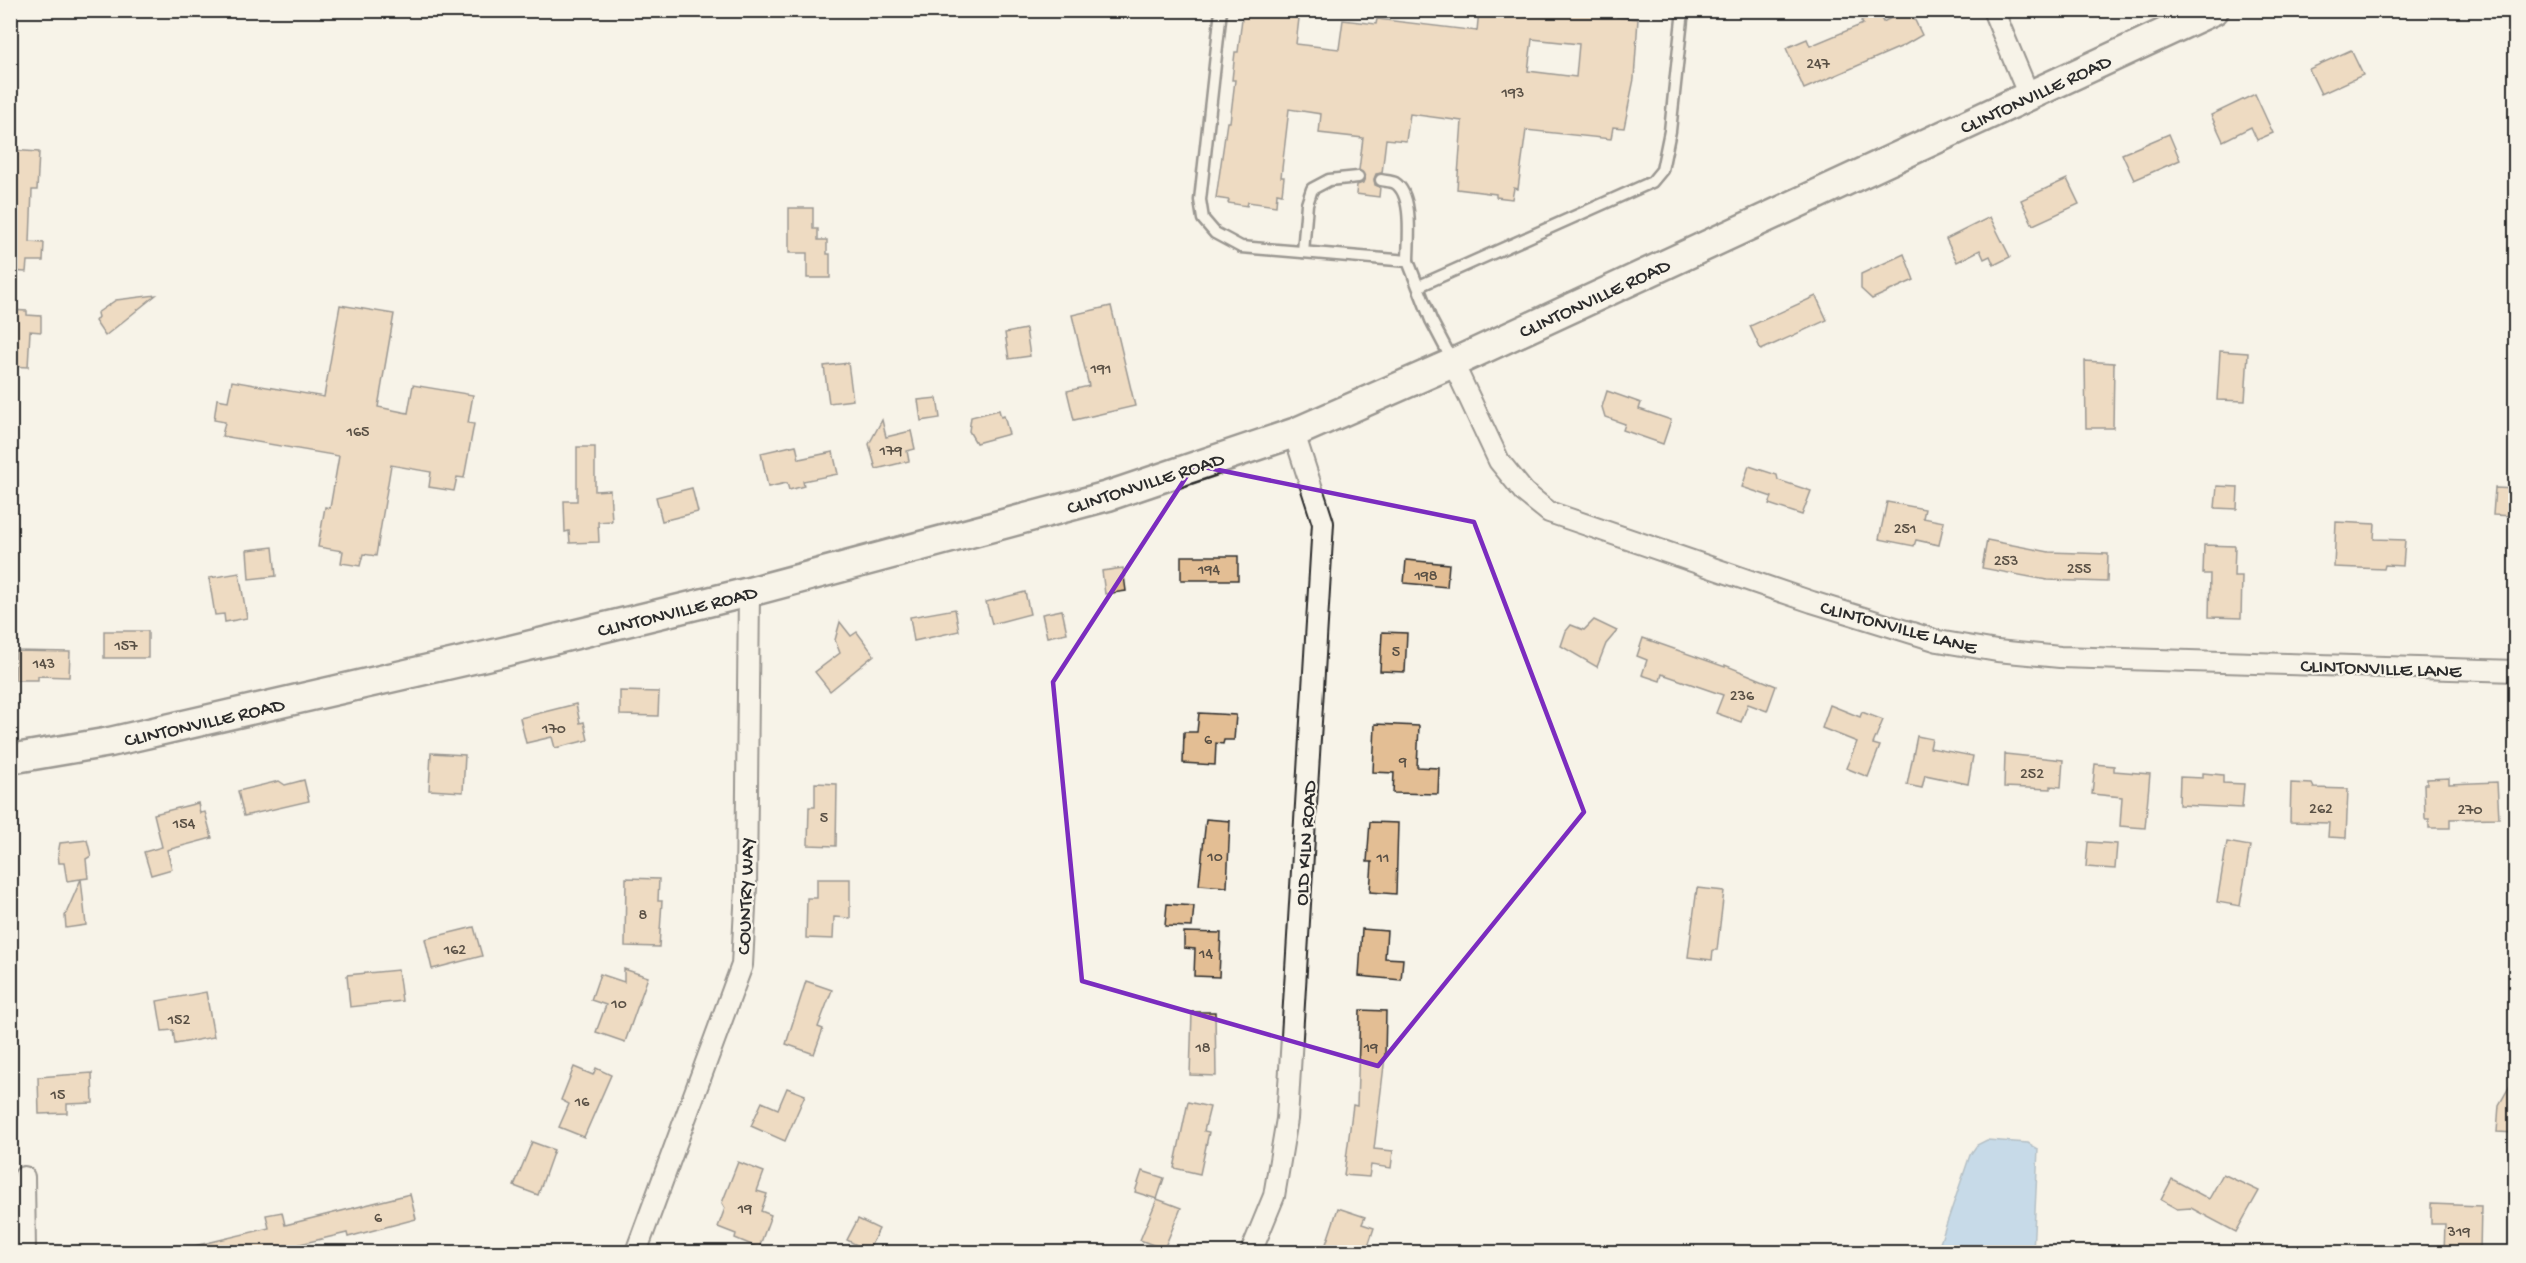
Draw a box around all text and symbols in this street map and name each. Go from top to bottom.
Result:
street label: CLINTONVILLE ROAD [1957,51,2117,141]
house number: 247 [1806,56,1831,75]
house number: 193 [1501,85,1524,104]
street label: CLINTONVILLE ROAD [1516,255,1676,345]
house number: 191 [1090,361,1111,380]
house number: 165 [346,424,369,443]
house number: 179 [879,443,902,462]
street label: CLINTONVILLE ROAD [1065,449,1229,522]
house number: 251 [1894,521,1916,540]
house number: 253 [1994,553,2018,572]
house number: 255 [2067,561,2091,580]
house number: 194 [1197,562,1220,581]
house number: 198 [1413,568,1438,587]
street label: CLINTONVILLE ROAD [596,582,761,644]
street label: CLINTONVILLE LANE [1817,597,1980,662]
house number: 157 [113,638,138,657]
house number: 5 [1392,644,1400,663]
house number: 143 [32,656,55,675]
street label: CLINTONVILLE LANE [2300,656,2463,685]
house number: 236 [1730,688,1755,707]
street label: CLINTONVILLE ROAD [122,695,288,754]
house number: 170 [541,721,566,740]
house number: 6 [1204,732,1213,751]
house number: 9 [1398,754,1407,773]
house number: 252 [2020,766,2044,785]
street label: OLD KILN ROAD [1292,779,1323,907]
house number: 262 [2309,801,2333,820]
house number: 270 [2457,802,2483,821]
house number: 5 [820,810,828,829]
house number: 154 [172,816,196,835]
street label: COUNTRY WAY [734,837,761,955]
house number: 10 [1206,849,1223,868]
house number: 11 [1376,850,1389,869]
house number: 8 [639,907,648,926]
house number: 162 [443,942,466,961]
house number: 14 [1198,946,1213,965]
house number: 10 [610,996,627,1015]
house number: 152 [167,1012,191,1031]
house number: 18 [1194,1040,1211,1059]
house number: 19 [1363,1040,1378,1059]
house number: 15 [50,1087,65,1106]
house number: 16 [574,1094,590,1113]
house number: 19 [737,1201,752,1220]
house number: 6 [374,1210,383,1229]
house number: 319 [2447,1224,2470,1243]

